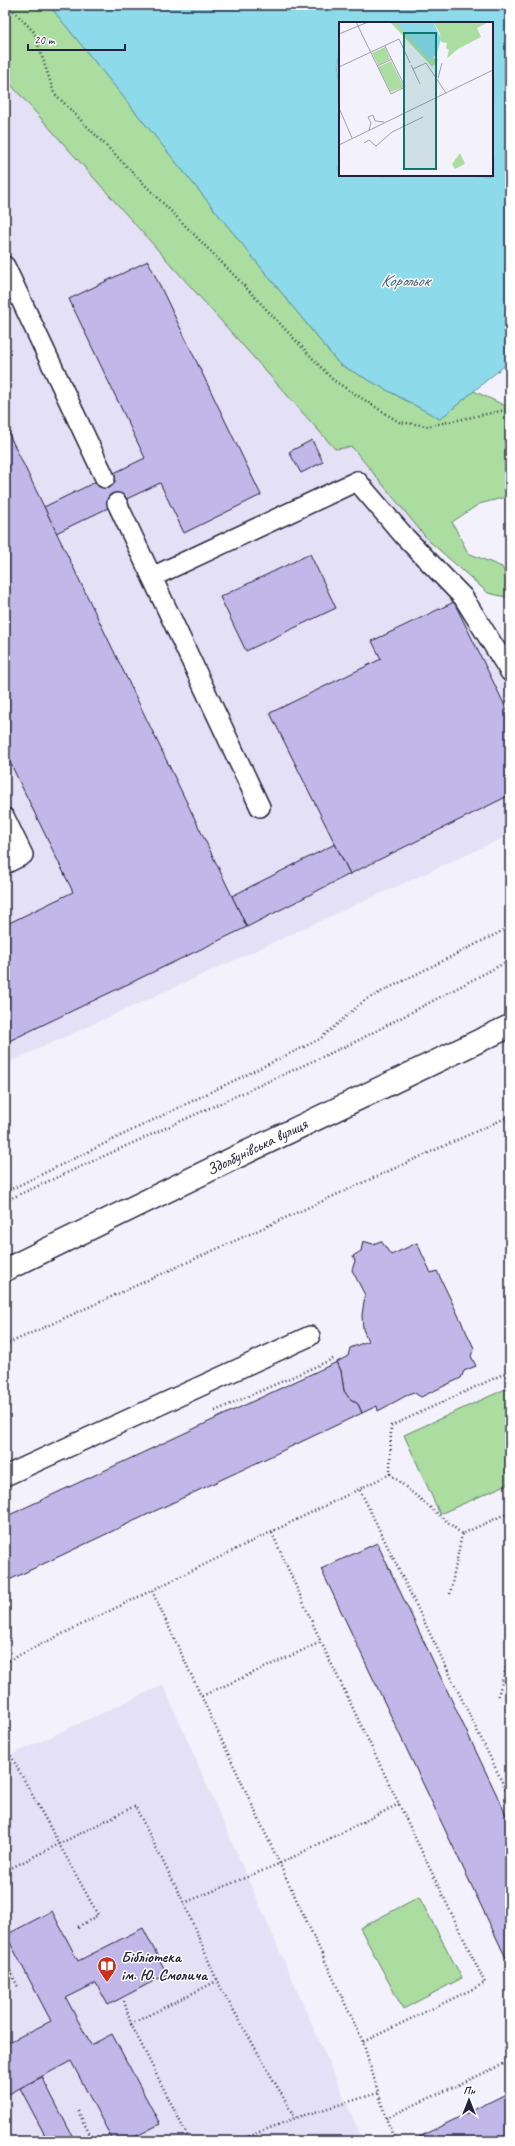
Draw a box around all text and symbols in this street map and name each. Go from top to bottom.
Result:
inset map [339,22,493,176]
scale bar [28,26,125,52]
text: 20 m [34,32,56,48]
water label: Корольок [381,270,433,291]
street label: Здолбунівська вулиця [203,1113,312,1180]
place label: Бібліотека ім. Ю. Смолича [121,1947,209,1985]
library icon: Бібліотека ім. Ю. Смолича [96,1955,118,1983]
north arrow [449,2080,489,2120]
text: Пн [463,2083,476,2097]

